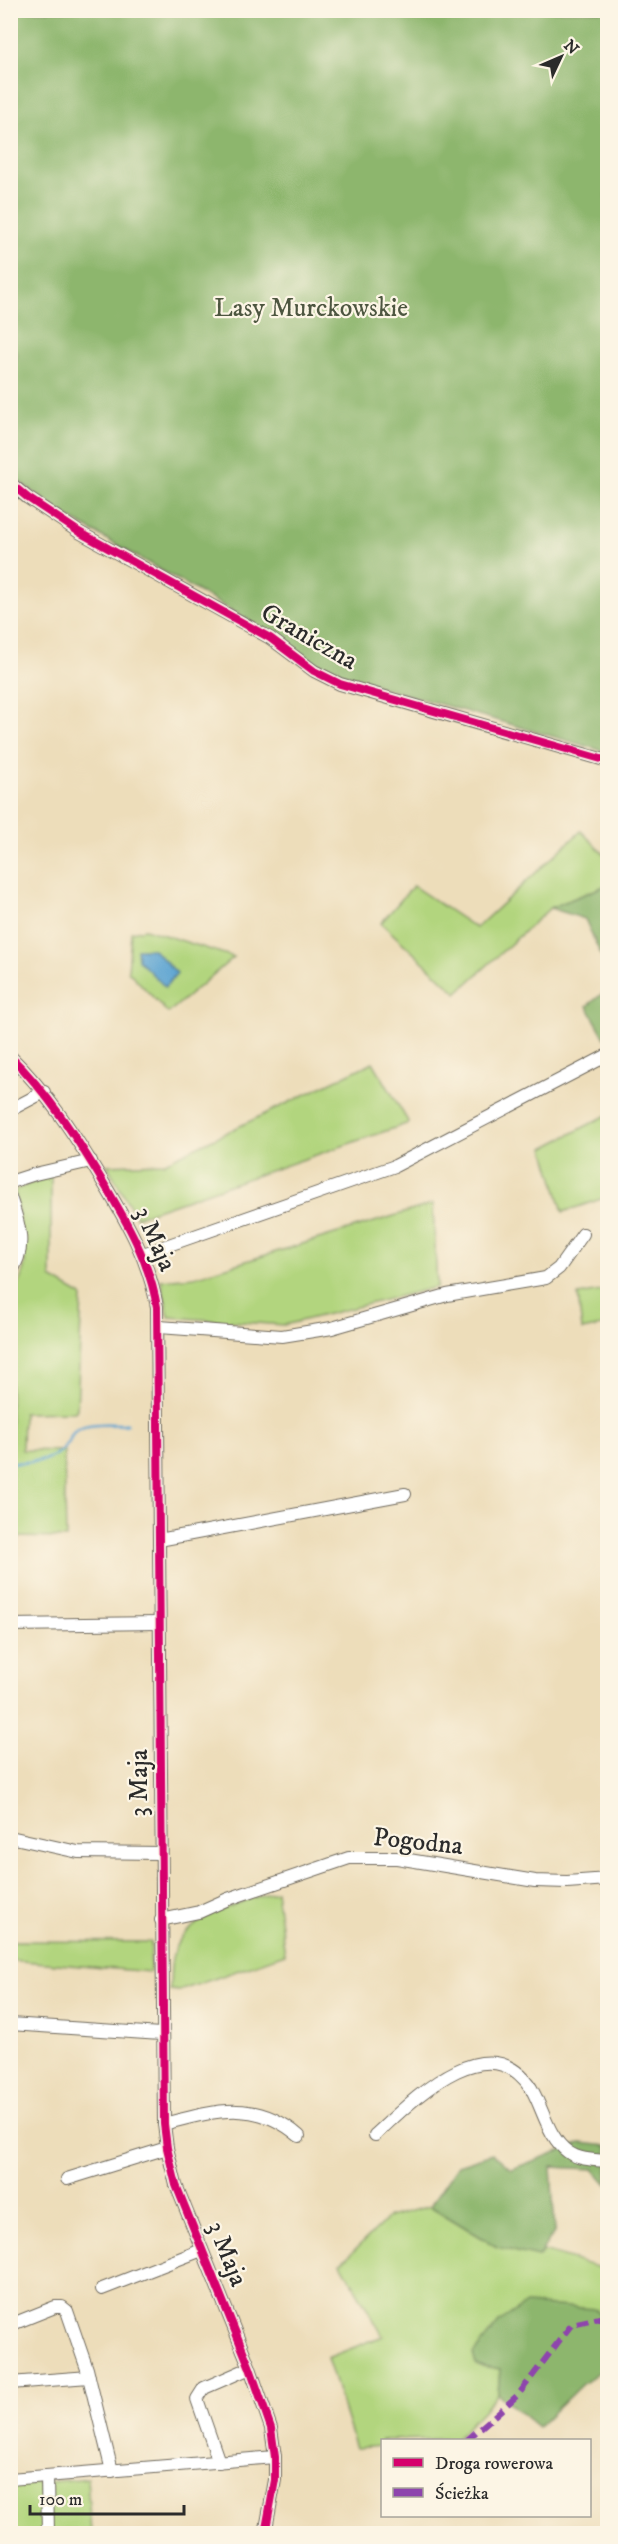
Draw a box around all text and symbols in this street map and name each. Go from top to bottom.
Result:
north arrow [531,27,591,87]
text: N [559,36,583,59]
park label: Lasy Murckowskie [214,292,408,325]
street label: Graniczna [255,596,363,678]
street label: 3 Maja [126,1202,184,1276]
street label: 3 Maja [123,1749,156,1817]
street label: Pogodna [371,1821,465,1863]
street label: 3 Maja [199,2217,255,2291]
legend [381,2439,591,2517]
text: Droga rowerowa [435,2453,553,2475]
scale bar [30,2478,184,2516]
text: Ścieżka [435,2482,489,2505]
text: 100 m [39,2489,82,2511]

